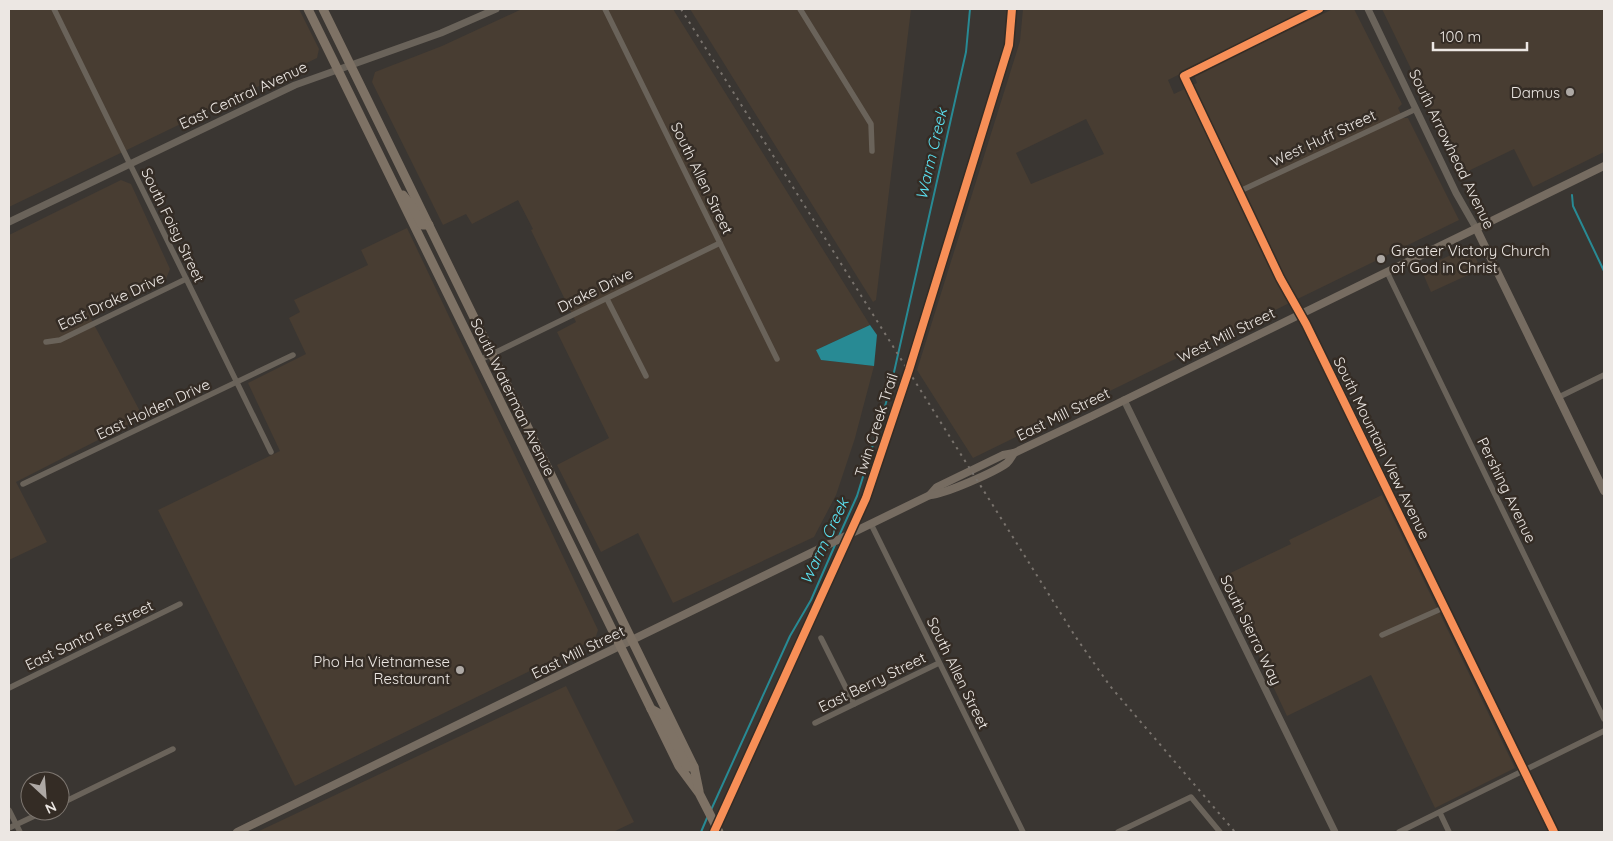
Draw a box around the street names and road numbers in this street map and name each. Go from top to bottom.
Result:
street label: East Central Avenue [176,57,310,133]
street label: South Arrowhead Avenue [1405,66,1499,232]
street label: West Huff Street [1267,105,1379,171]
street label: South Allen Street [667,119,737,237]
street label: South Foisy Street [137,165,209,285]
street label: Drake Drive [554,264,636,316]
street label: East Drake Drive [55,268,167,334]
street label: West Mill Street [1174,303,1278,367]
street label: South Waterman Avenue [466,315,560,479]
street label: South Mountain View Avenue [1329,354,1435,542]
street label: Twin Creek Trail [850,371,902,479]
street label: East Holden Drive [93,374,213,444]
street label: East Mill Street [1013,383,1113,445]
street label: Pershing Avenue [1473,434,1541,546]
street label: South Sierra Way [1216,572,1286,688]
street label: East Santa Fe Street [22,596,156,674]
street label: South Allen Street [923,614,993,732]
street label: East Mill Street [528,621,628,683]
street label: East Berry Street [815,648,929,716]

